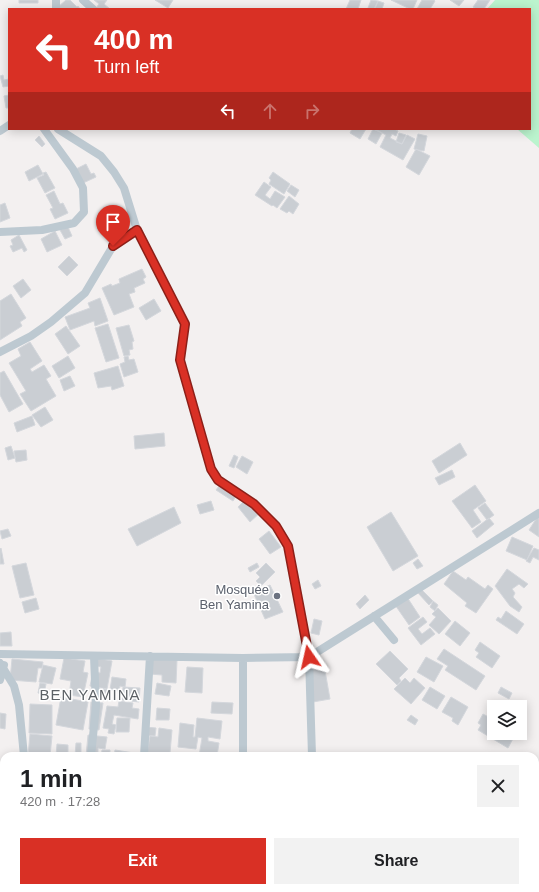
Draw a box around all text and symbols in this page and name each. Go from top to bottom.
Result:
icon: left [28,24,80,76]
text: 400 m [94,24,173,55]
text: Turn left [94,57,159,77]
icon: left [217,100,239,122]
icon: ahead [259,100,281,122]
icon: right [301,100,323,122]
pin [96,205,130,246]
icon: arrive [102,211,124,233]
place label: Mosquée Ben Yamina [199,582,270,612]
marker: Mosquée Ben Yamina [272,591,282,601]
position arrow [288,636,330,678]
district label: BEN YAMINA [39,686,141,703]
map controls [487,700,527,740]
button: layers [487,700,527,740]
text: 1 min [20,765,83,792]
button: close [477,765,519,807]
text: 420 m · 17:28 [20,794,100,809]
button: Exit [20,838,266,884]
button: Share [274,838,519,884]

